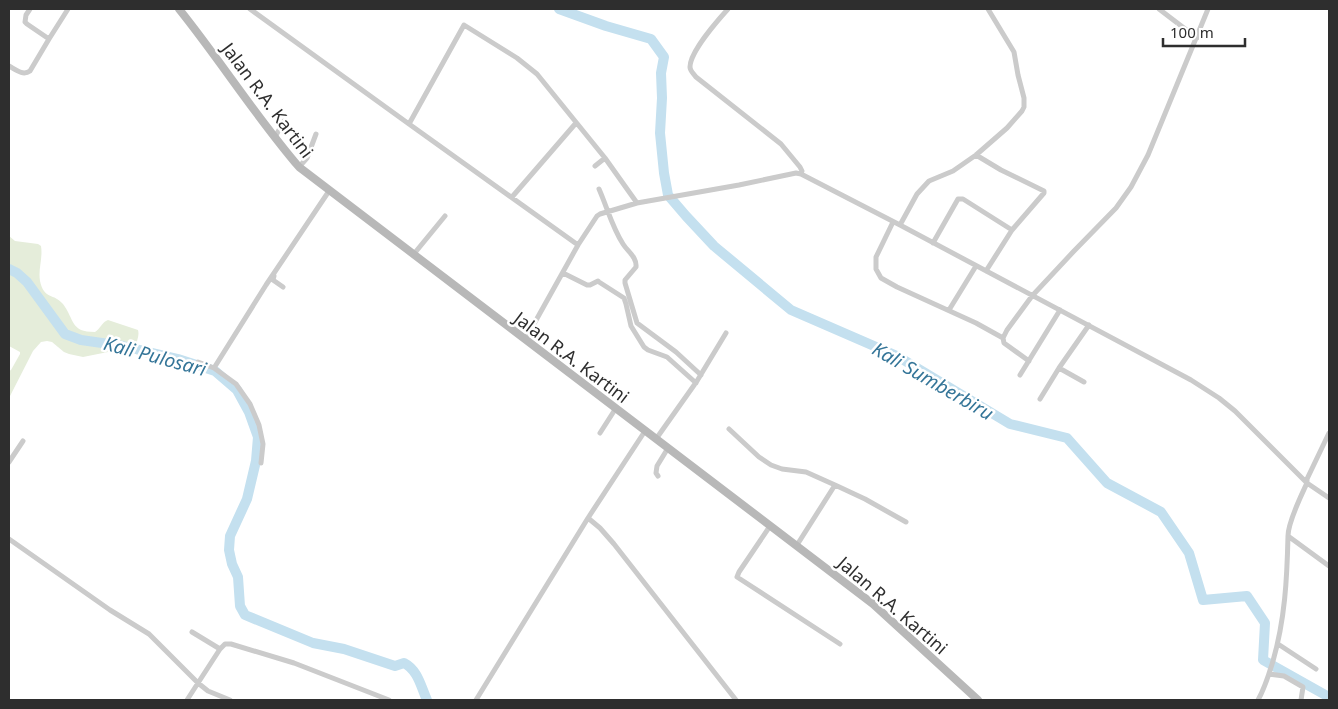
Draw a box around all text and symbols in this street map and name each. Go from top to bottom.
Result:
scale bar [1163,15,1246,47]
text: 100 m [1170,22,1214,42]
street label: Jalan R.A. Kartini [216,36,319,162]
street label: Jalan R.A. Kartini [508,305,634,408]
water label: Kali Pulosari [101,330,210,382]
water label: Kali Sumberbiru [868,336,998,426]
street label: Jalan R.A. Kartini [831,549,953,659]

